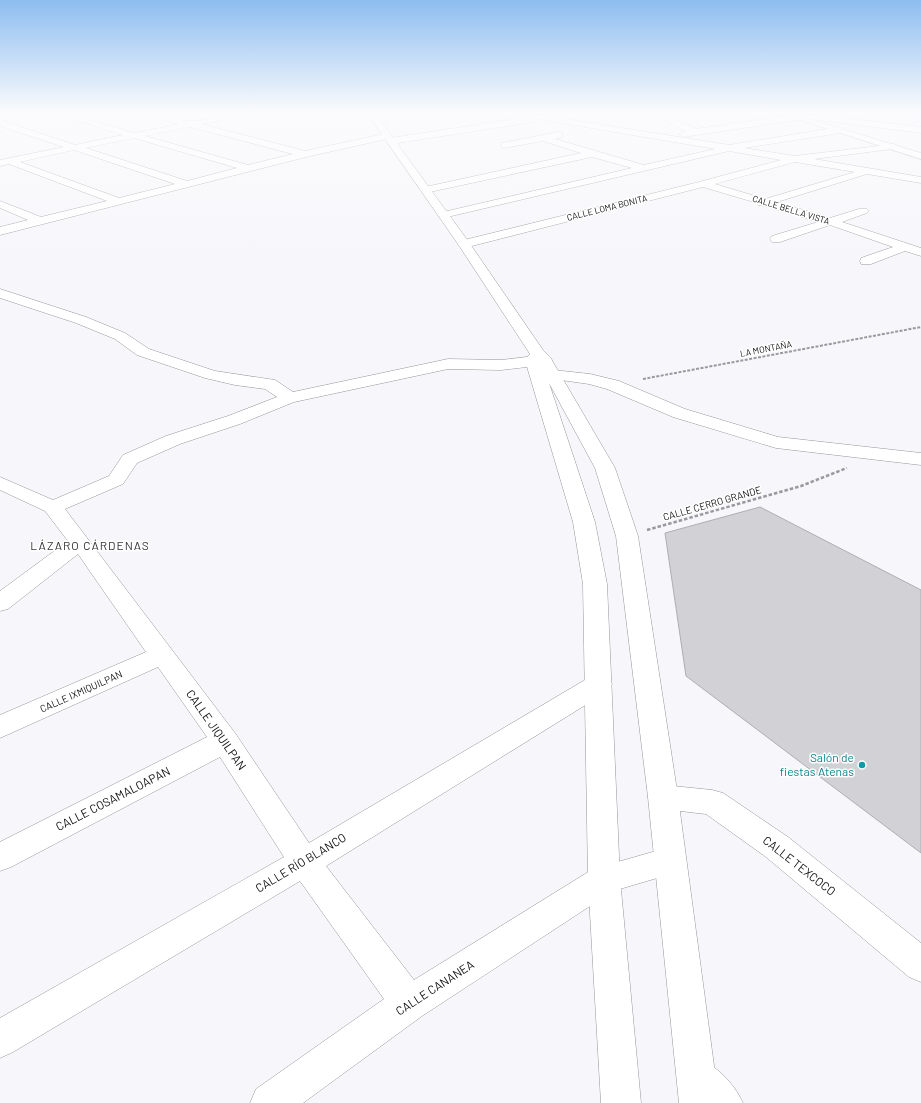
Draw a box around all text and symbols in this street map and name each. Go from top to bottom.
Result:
street label: CALLE LOMA BONITA [566,192,649,223]
street label: CALLE BELLA VISTA [751,193,832,227]
street label: LA MONTAÑA [739,337,793,359]
street label: CALLE CERRO GRANDE [661,483,763,523]
district label: LÁZARO CÁRDENAS [30,538,150,552]
street label: CALLE IXMIQUILPAN [38,667,124,715]
street label: CALLE JIQUILPAN [184,687,250,772]
place label: Salón de fiestas Atenas [780,750,854,778]
marker: Salón de fiestas Atenas [857,760,867,770]
street label: CALLE COSAMALOAPAN [53,763,172,833]
street label: CALLE RÍO BLANCO [253,830,348,895]
street label: CALLE TEXCOCO [760,832,839,898]
street label: CALLE CANANEA [393,957,476,1018]

